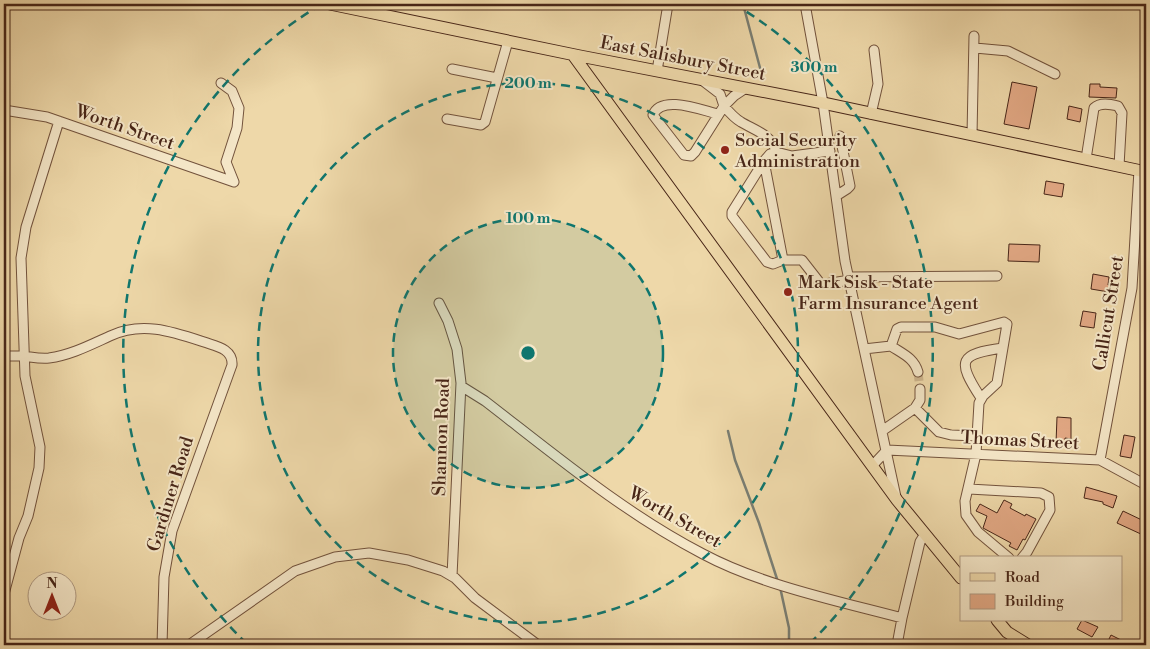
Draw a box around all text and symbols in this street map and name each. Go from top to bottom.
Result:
street label: East Salisbury Street [598,31,768,86]
text: 300 m [791,58,838,77]
text: 200 m [504,74,552,93]
street label: Worth Street [71,99,178,155]
place label: Social Security Administration [734,129,860,173]
marker: Social Security Administration [719,144,731,156]
text: 100 m [506,209,551,228]
street label: Callicut Street [1088,253,1129,372]
place label: Mark Sisk - State Farm Insurance Agent [798,271,979,315]
marker: Mark Sisk - State Farm Insurance Agent [782,286,794,298]
centre of rings [519,344,537,362]
street label: Shannon Road [428,377,455,496]
street label: Thomas Street [960,426,1080,455]
street label: Gardiner Road [142,433,199,555]
street label: Worth Street [623,481,726,554]
legend [960,556,1122,622]
text: Road [1005,568,1040,587]
north arrow [28,572,78,622]
text: N [46,575,58,593]
text: Building [1004,592,1064,611]

